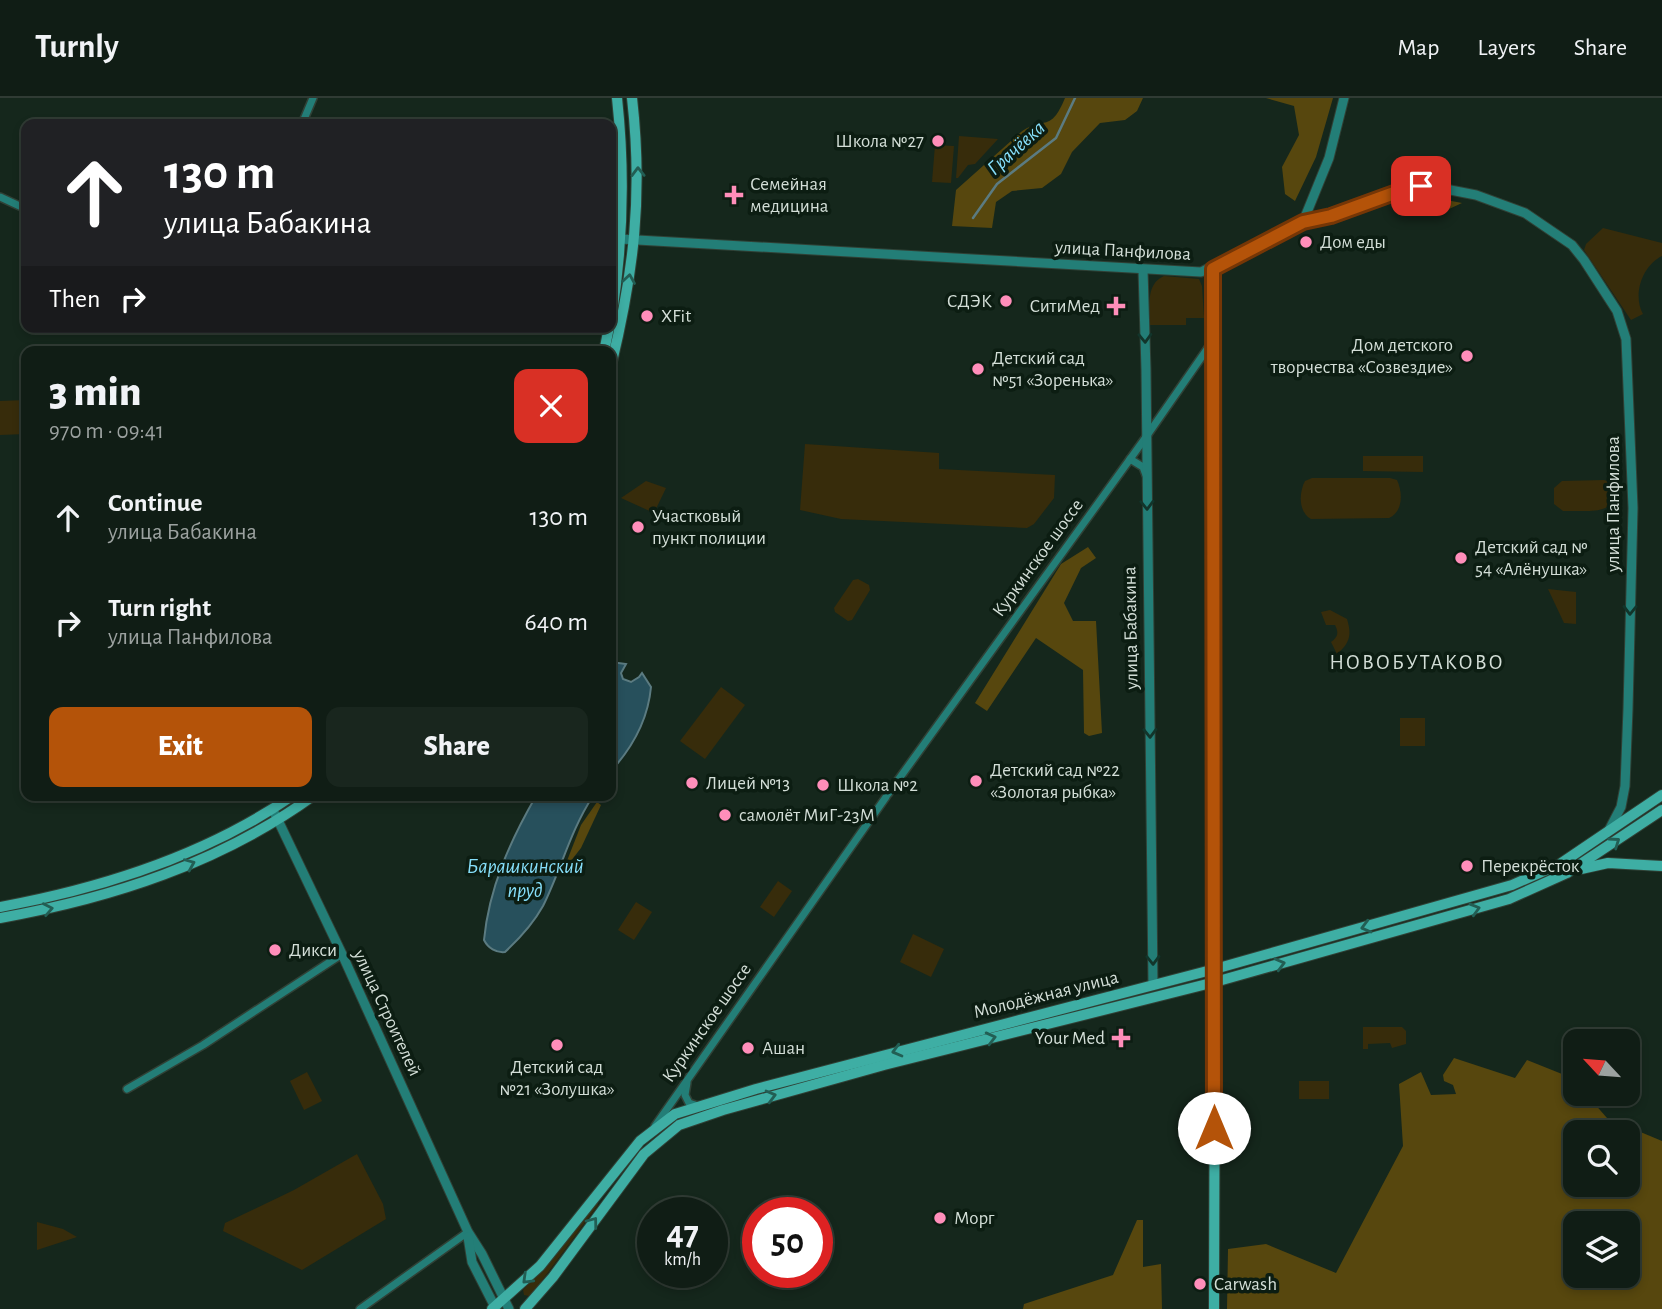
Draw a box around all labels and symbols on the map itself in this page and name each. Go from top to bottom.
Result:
water label: Грачёвка [983,117,1050,180]
place label: Школа №27 [835,132,924,151]
marker: Школа №27 [930,133,946,149]
pin [1391,156,1451,216]
one-way arrow [630,166,645,177]
place label: Семейная медицина [750,175,829,216]
marker: Семейная медицина [724,185,744,205]
place label: Дом еды [1320,233,1386,252]
marker: Дом еды [1298,234,1314,250]
street label: улица Панфилова [1054,238,1192,264]
one-way arrow [621,273,636,285]
place label: СДЭК [947,292,992,311]
marker: СДЭК [998,293,1014,309]
marker: СитиМед [1106,296,1126,316]
place label: СитиМед [1029,297,1100,316]
place label: XFit [661,307,691,326]
marker: XFit [639,308,655,324]
one-way arrow [1138,333,1153,344]
place label: Дом детского творчества «Созвездие» [1270,336,1453,377]
marker: Дом детского творчества «Созвездие» [1459,348,1475,364]
place label: Детский сад №51 «Зоренька» [992,349,1113,390]
marker: Детский сад №51 «Зоренька» [970,361,986,377]
street label: улица Панфилова [1604,436,1623,573]
street label: Куркинское шоссе [989,496,1087,620]
one-way arrow [1139,501,1155,511]
place label: Участковый пункт полиции [652,507,766,548]
marker: Участковый пункт полиции [630,519,646,535]
place label: Детский сад № 54 «Алёнушка» [1475,538,1588,579]
marker: Детский сад № 54 «Алёнушка» [1453,550,1469,566]
street label: улица Бабакина [1120,566,1142,691]
one-way arrow [1623,605,1638,616]
district label: НОВОБУТАКОВО [1329,652,1505,673]
one-way arrow [1142,728,1158,739]
place label: Детский сад №22 «Золотая рыбка» [990,761,1120,802]
marker: Детский сад №22 «Золотая рыбка» [968,773,984,789]
place label: Лицей №13 [706,774,790,793]
marker: Лицей №13 [684,775,700,791]
place label: Школа №2 [837,776,918,795]
marker: Школа №2 [815,777,831,793]
place label: самолёт МиГ-23М [739,806,875,825]
marker: самолёт МиГ-23М [717,807,733,823]
one-way arrow [1607,838,1620,850]
water label: Барашкинский пруд [467,856,583,902]
place label: Перекрёсток [1481,857,1580,876]
one-way arrow [183,858,196,872]
marker: Перекрёсток [1459,858,1475,874]
one-way arrow [1468,902,1480,917]
one-way arrow [42,903,54,918]
one-way arrow [1360,919,1372,934]
place label: Дикси [289,941,337,960]
marker: Дикси [267,942,283,958]
street label: улица Строителей [349,946,425,1079]
one-way arrow [1145,955,1160,966]
one-way arrow [1274,958,1286,972]
street label: Куркинское шоссе [659,960,755,1086]
street label: Молодёжная улица [972,968,1121,1022]
marker: Your Med [1111,1028,1131,1048]
place label: Your Med [1035,1029,1105,1048]
north arrow [1563,1029,1640,1106]
one-way arrow [985,1032,997,1046]
marker: Детский сад №21 «Золушка» [549,1037,565,1053]
place label: Ашан [762,1039,805,1058]
marker: Ашан [740,1040,756,1056]
one-way arrow [891,1043,903,1057]
place label: Детский сад №21 «Золушка» [499,1058,615,1099]
one-way arrow [765,1090,777,1104]
position arrow [1177,1091,1251,1165]
speed limit sign: 50 [742,1197,833,1288]
place label: Морг [954,1209,995,1228]
marker: Морг [932,1210,948,1226]
one-way arrow [585,1217,597,1230]
one-way arrow [522,1271,535,1284]
place label: Carwash [1214,1275,1277,1294]
marker: Carwash [1192,1276,1208,1292]

